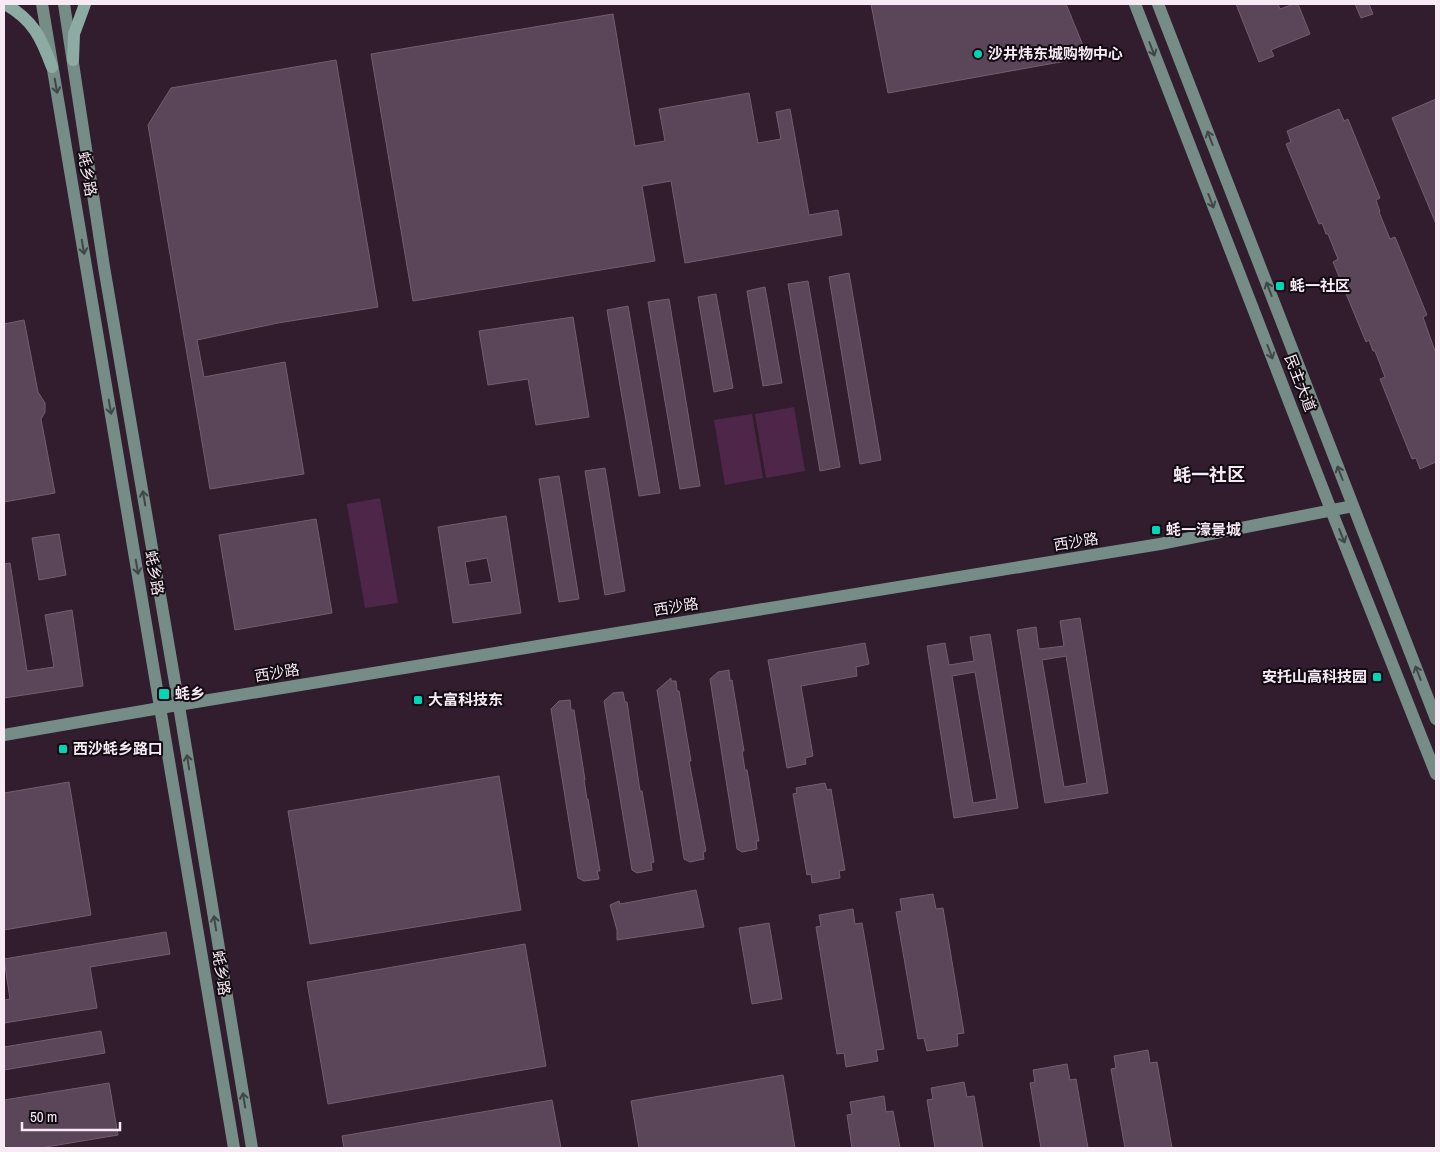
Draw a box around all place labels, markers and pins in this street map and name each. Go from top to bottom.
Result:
place label: 沙井炜东城购物中心 [988,43,1123,64]
marker: 沙井炜东城购物中心 [972,48,984,60]
place label: 蚝一社区 [1290,275,1350,296]
marker: 蚝一社区 [1274,280,1286,292]
place label: 蚝一濠景城 [1166,519,1241,540]
marker: 蚝一濠景城 [1150,524,1162,536]
place label: 安托山高科技园 [1262,666,1367,687]
marker: 安托山高科技园 [1371,671,1383,683]
place label: 蚝乡 [175,683,205,704]
marker: 蚝乡 [157,687,171,701]
place label: 大富科技东 [428,689,503,710]
marker: 大富科技东 [412,694,424,706]
place label: 西沙蚝乡路口 [73,738,163,759]
marker: 西沙蚝乡路口 [57,743,69,755]

